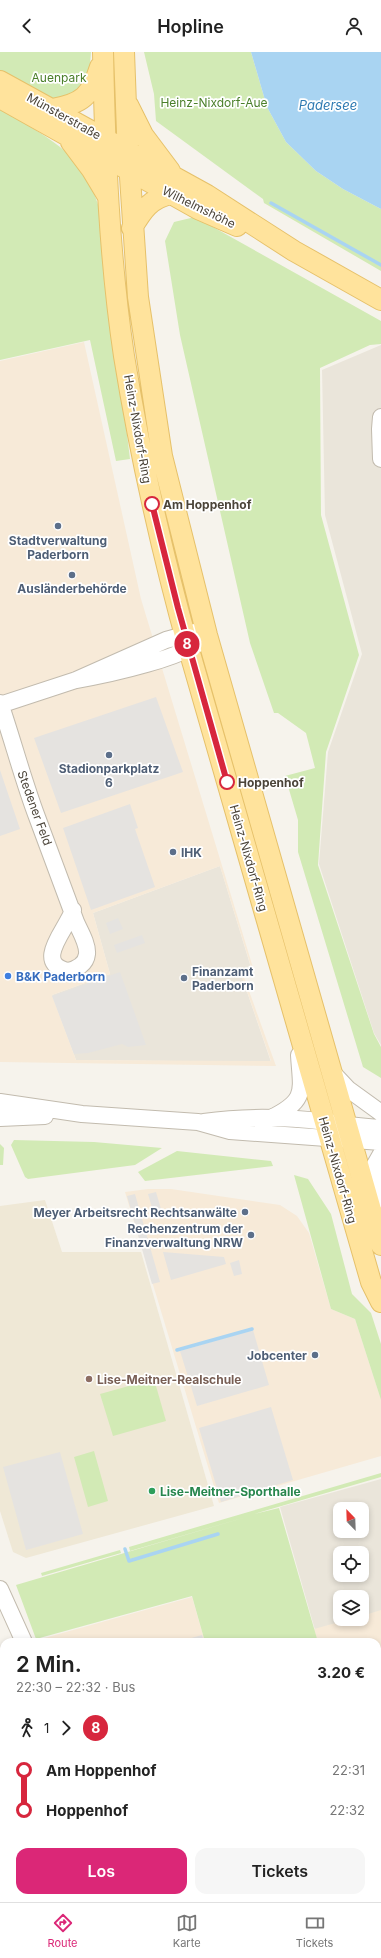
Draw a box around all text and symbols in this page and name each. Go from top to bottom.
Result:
icon: back [16,15,38,37]
icon: person [343,15,365,37]
text: Hopline [157,16,224,37]
park label: Auenpark [32,70,87,85]
street label: Münsterstraße [24,89,104,143]
park label: Heinz-Nixdorf-Aue [160,95,268,110]
water label: Padersee [299,97,357,113]
street label: Wilhelmshöhe [160,183,238,231]
street label: Heinz-Nixdorf-Ring [121,373,155,485]
marker: Am Hoppenhof [144,496,160,512]
place label: Am Hoppenhof [163,497,252,512]
marker: Stadtverwaltung Paderborn [53,521,63,531]
place label: Stadtverwaltung Paderborn [9,533,107,562]
marker: Ausländerbehörde [67,570,77,580]
place label: Ausländerbehörde [17,581,127,596]
line badge: 8 [174,631,200,657]
text: 8 [182,635,192,652]
marker: Stadionparkplatz 6 [104,750,114,760]
place label: Stadionparkplatz 6 [59,761,159,790]
street label: Stedener Feld [14,768,56,848]
marker: Hoppenhof [219,774,235,790]
place label: Hoppenhof [238,775,304,790]
street label: Heinz-Nixdorf-Ring [227,803,271,913]
place label: IHK [181,845,202,860]
marker: IHK [168,847,178,857]
place label: Finanzamt Paderborn [192,964,254,993]
place label: B&K Paderborn [16,969,105,984]
marker: B&K Paderborn [3,971,13,981]
marker: Finanzamt Paderborn [179,973,189,983]
street label: Heinz-Nixdorf-Ring [316,1115,360,1225]
place label: Meyer Arbeitsrecht Rechtsanwälte [34,1205,237,1220]
marker: Meyer Arbeitsrecht Rechtsanwälte [240,1207,250,1217]
place label: Rechenzentrum der Finanzverwaltung NRW [105,1221,244,1250]
marker: Rechenzentrum der Finanzverwaltung NRW [246,1230,256,1240]
place label: Jobcenter [247,1348,307,1363]
marker: Jobcenter [310,1350,320,1360]
place label: Lise-Meitner-Realschule [97,1372,242,1387]
marker: Lise-Meitner-Realschule [84,1374,94,1384]
place label: Lise-Meitner-Sporthalle [160,1484,301,1499]
marker: Lise-Meitner-Sporthalle [147,1486,157,1496]
north arrow [333,1502,369,1538]
map controls [333,1502,369,1626]
button: locate [333,1546,369,1582]
button: layers [333,1590,369,1626]
text: 2 Min. [16,1651,82,1677]
text: 3.20 € [317,1663,365,1682]
text: 22:30 – 22:32 · Bus [16,1679,135,1695]
icon: walk [16,1717,38,1739]
icon: forward [55,1717,77,1739]
text: 8 [91,1719,100,1736]
text: 1 [44,1720,49,1736]
text: Am Hoppenhof [46,1761,157,1780]
text: 22:31 [332,1762,365,1778]
text: Hoppenhof [46,1801,128,1820]
text: 22:32 [329,1802,365,1818]
button: Los [16,1848,187,1894]
button: Tickets [195,1848,365,1894]
tab: Route [48,1912,78,1950]
tab: Karte [173,1912,201,1950]
tab: Tickets [296,1912,333,1950]

